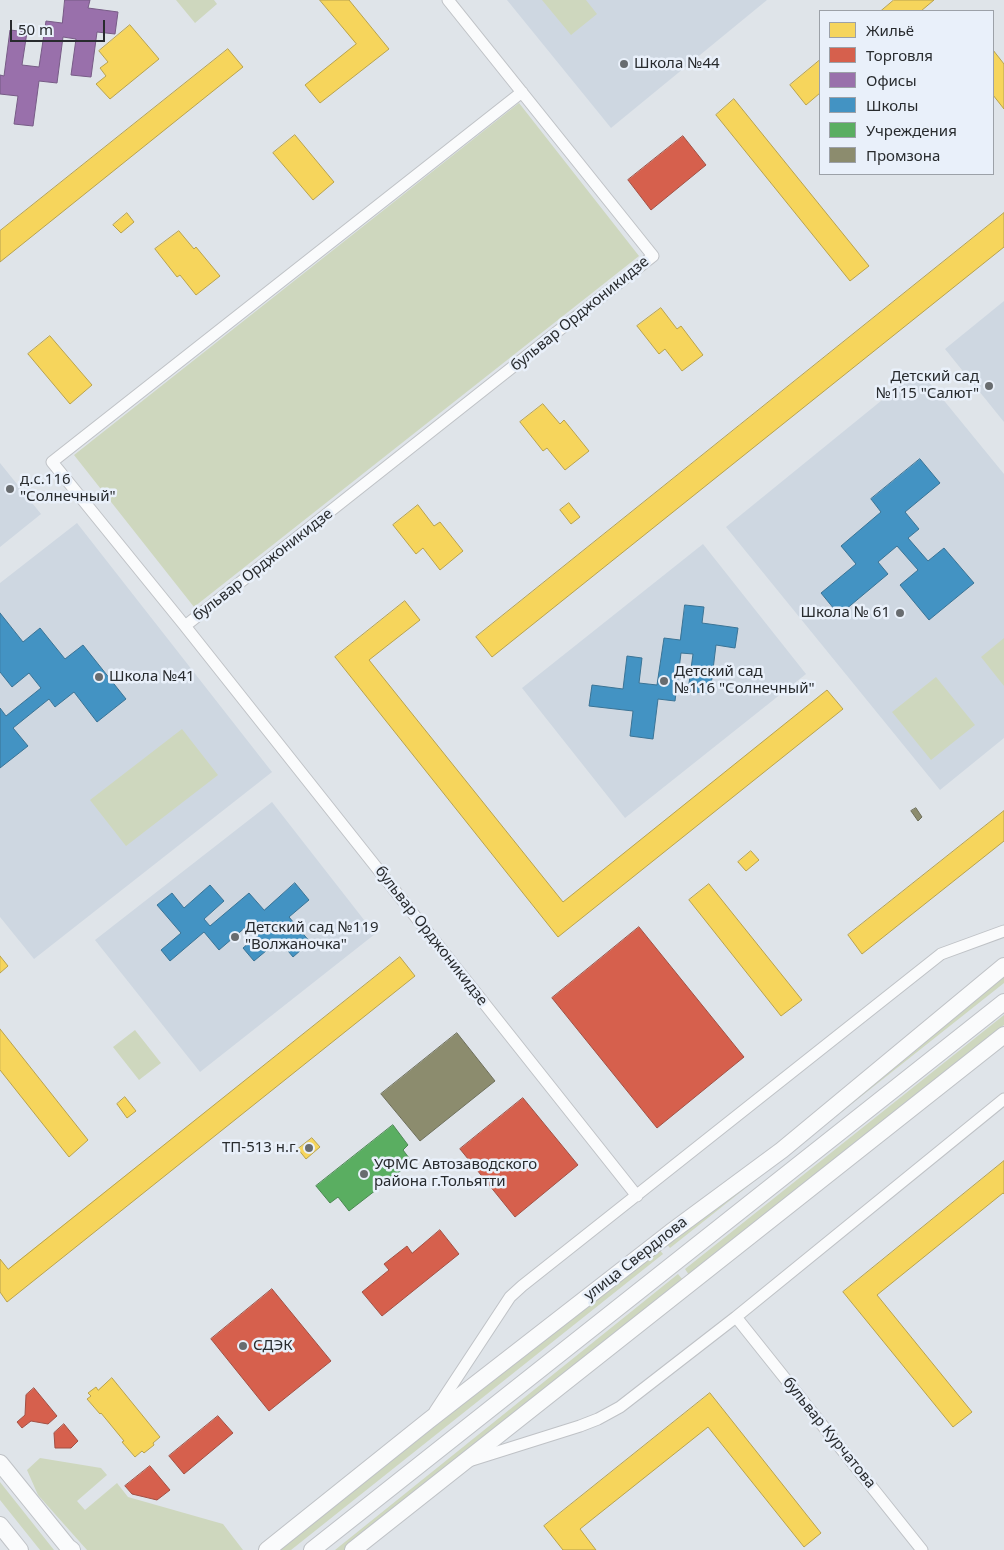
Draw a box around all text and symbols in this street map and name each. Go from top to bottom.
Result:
scale bar [12,10,108,42]
legend [819,10,994,175]
text: 50 m [18,19,53,39]
text: Жильё [866,20,914,40]
text: Торговля [866,45,933,65]
place label: Школа №44 [634,55,720,73]
marker: Школа №44 [618,58,630,70]
text: Офисы [866,70,917,90]
text: Школы [866,95,918,115]
text: Учреждения [866,120,957,140]
text: Промзона [866,145,940,165]
street label: бульвар Орджоникидзе [507,253,653,375]
place label: Детский сад №115 "Салют" [876,368,979,403]
marker: Детский сад №115 "Салют" [983,380,995,392]
place label: д.с.116 "Солнечный" [20,471,116,506]
marker: д.с.116 "Солнечный" [4,483,16,495]
street label: бульвар Орджоникидзе [190,505,336,625]
place label: Школа № 61 [800,604,890,622]
marker: Школа № 61 [894,607,906,619]
place label: Детский сад №116 "Солнечный" [674,663,815,698]
place label: Школа №41 [109,668,195,686]
marker: Школа №41 [93,671,105,683]
marker: Детский сад №116 "Солнечный" [658,675,670,687]
street label: бульвар Орджоникидзе [371,863,491,1009]
place label: Детский сад №119 "Волжаночка" [245,919,379,954]
marker: Детский сад №119 "Волжаночка" [229,931,241,943]
place label: ТП-513 н.г. [222,1139,299,1157]
marker: ТП-513 н.г. [303,1142,315,1154]
place label: УФМС Автозаводского района г.Тольятти [374,1156,537,1191]
marker: УФМС Автозаводского района г.Тольятти [358,1168,370,1180]
street label: улица Свердлова [581,1213,691,1305]
place label: СДЭК [253,1337,293,1355]
marker: СДЭК [237,1340,249,1352]
street label: бульвар Курчатова [779,1374,879,1492]

